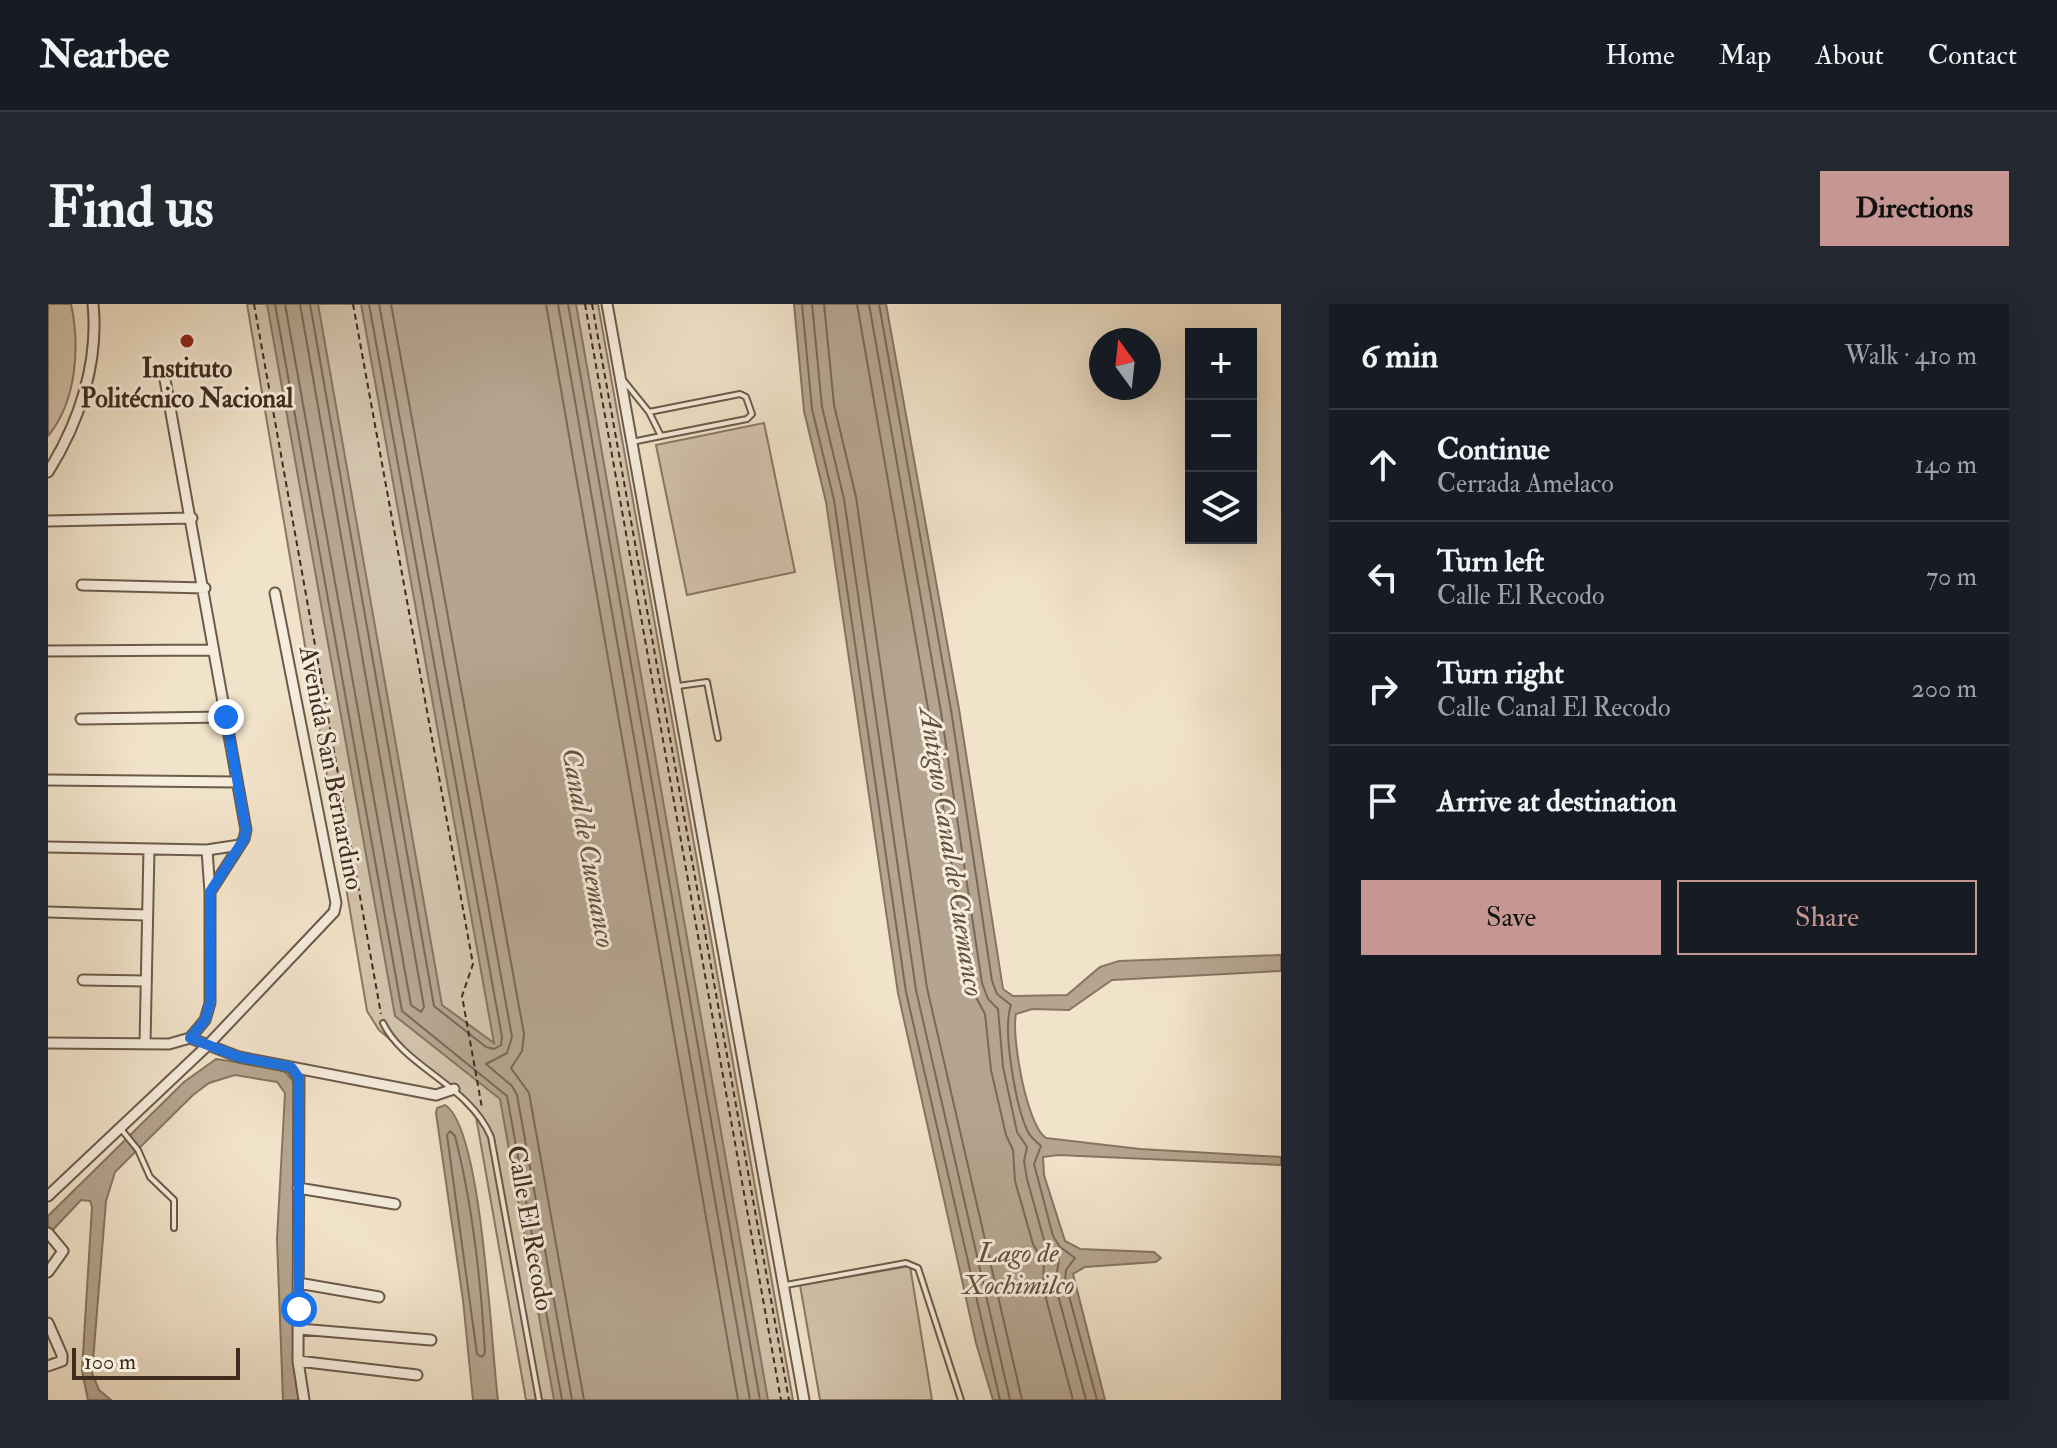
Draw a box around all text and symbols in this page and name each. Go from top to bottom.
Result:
text: Nearbee [40,31,169,79]
text: Home [1605,38,1675,73]
text: Map [1719,38,1771,73]
text: About [1815,38,1884,73]
text: Contact [1928,38,2017,73]
button: Directions [1820,171,2009,246]
text: Find us [48,173,214,244]
north arrow [1089,328,1161,400]
map controls [1185,328,1257,544]
button: + [1185,328,1257,400]
marker: Instituto Politécnico Nacional [178,332,196,350]
text: 6 min [1361,335,1438,378]
text: Walk · 410 m [1845,340,1977,372]
place label: Instituto Politécnico Nacional [81,353,294,415]
button: − [1185,400,1257,472]
text: Continue [1437,431,1550,468]
icon: ahead [1361,443,1405,487]
text: 140 m [1915,449,1977,481]
text: Cerrada Amelaco [1437,468,1614,500]
button: layers [1185,472,1257,544]
text: Turn left [1437,543,1544,580]
icon: left [1361,555,1405,599]
text: 70 m [1926,561,1977,593]
text: Calle El Recodo [1437,580,1605,612]
street label: Avenida San Bernardino [291,642,370,893]
text: Turn right [1437,655,1564,692]
icon: right [1361,667,1405,711]
text: 200 m [1912,673,1977,705]
text: Calle Canal El Recodo [1437,692,1670,724]
route end [208,699,244,735]
water label: Antiguo Canal de Cuemanco [910,702,991,999]
water label: Canal de Cuemanco [553,745,623,951]
icon: arrive [1361,779,1405,823]
text: Arrive at destination [1437,783,1677,820]
button: Save [1361,880,1661,955]
button: Share [1677,880,1977,955]
street label: Calle El Recodo [500,1143,560,1313]
water label: Lago de Xochimilco [960,1236,1075,1303]
route start [281,1291,317,1327]
scale bar [72,1344,240,1380]
text: 100 m [84,1348,136,1376]

